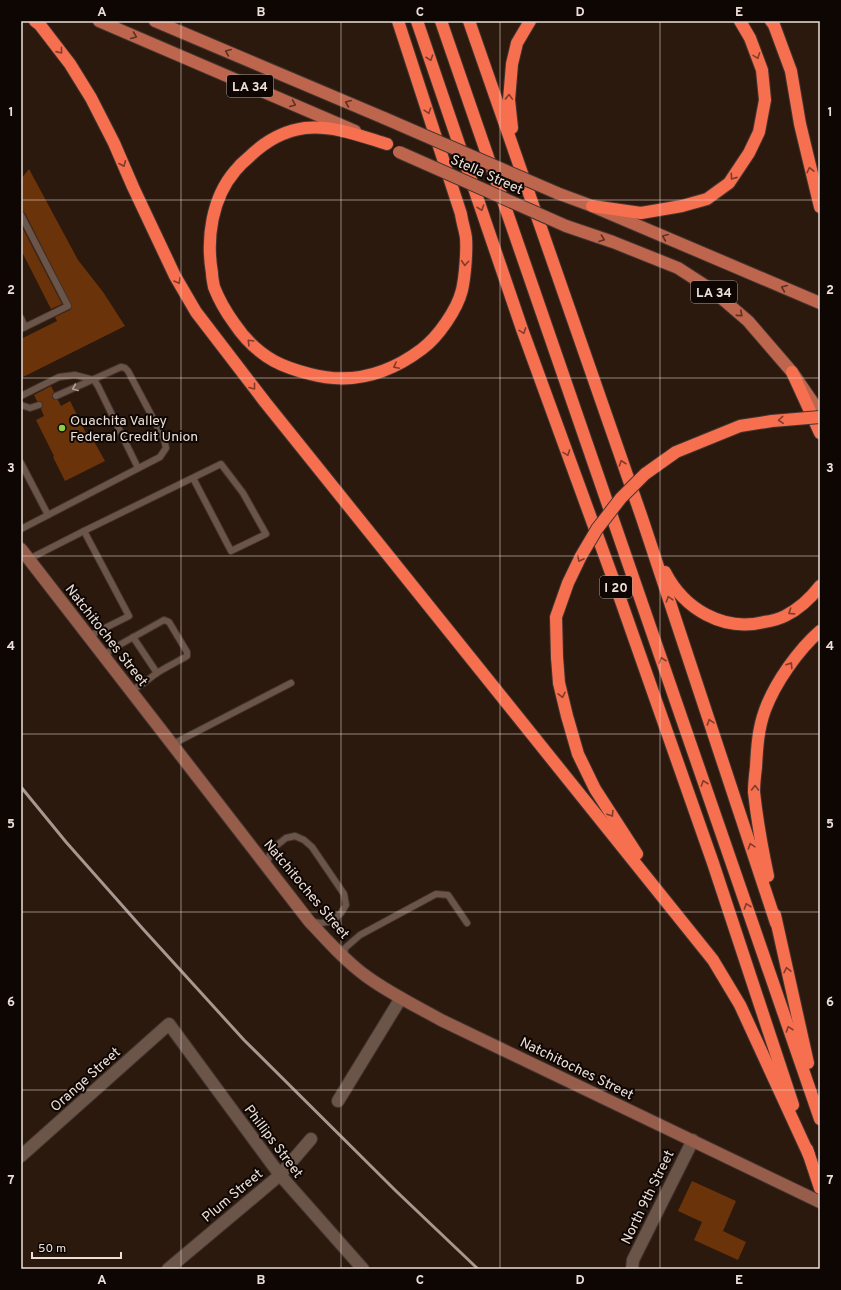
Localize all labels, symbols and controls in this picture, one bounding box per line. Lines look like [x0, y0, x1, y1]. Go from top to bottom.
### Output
text: A [97, 5, 107, 21]
text: B [257, 5, 266, 21]
text: C [416, 5, 424, 21]
text: D [575, 5, 585, 21]
text: E [735, 5, 743, 21]
one-way arrow [131, 32, 138, 40]
one-way arrow [55, 46, 62, 53]
one-way arrow [225, 49, 233, 57]
one-way arrow [752, 53, 760, 60]
one-way arrow [425, 54, 434, 61]
road number: LA 34 [227, 75, 273, 97]
one-way arrow [505, 94, 514, 100]
one-way arrow [288, 99, 296, 107]
one-way arrow [345, 99, 352, 107]
text: 1 [8, 105, 14, 121]
text: 1 [827, 105, 833, 121]
one-way arrow [423, 108, 431, 115]
street label: Stella Street [448, 152, 525, 199]
one-way arrow [118, 159, 126, 167]
one-way arrow [807, 166, 815, 173]
one-way arrow [731, 173, 738, 180]
one-way arrow [476, 204, 485, 211]
one-way arrow [599, 234, 606, 242]
one-way arrow [661, 234, 669, 242]
one-way arrow [460, 260, 469, 266]
one-way arrow [174, 277, 181, 284]
road number: LA 34 [691, 281, 737, 303]
text: 2 [7, 283, 15, 299]
text: 2 [826, 283, 834, 299]
one-way arrow [781, 285, 789, 293]
one-way arrow [735, 309, 742, 316]
one-way arrow [518, 327, 526, 334]
one-way arrow [247, 339, 255, 347]
one-way arrow [393, 361, 400, 368]
one-way arrow [71, 383, 79, 391]
one-way arrow [249, 383, 256, 390]
place label: Ouachita Valley Federal Credit Union [70, 413, 198, 446]
one-way arrow [778, 416, 784, 425]
marker: Ouachita Valley Federal Credit Union [57, 423, 67, 433]
one-way arrow [563, 449, 571, 456]
one-way arrow [619, 459, 627, 466]
text: 3 [7, 461, 15, 477]
text: 3 [826, 461, 834, 477]
one-way arrow [577, 554, 585, 562]
road number: I 20 [600, 576, 632, 598]
street label: Natchitoches Street [61, 582, 151, 690]
one-way arrow [665, 596, 673, 603]
one-way arrow [788, 607, 795, 615]
text: 4 [7, 639, 15, 655]
text: 4 [826, 639, 834, 655]
one-way arrow [658, 657, 666, 664]
one-way arrow [785, 662, 793, 669]
one-way arrow [557, 691, 566, 698]
one-way arrow [706, 719, 715, 726]
one-way arrow [700, 780, 709, 787]
one-way arrow [751, 785, 759, 791]
one-way arrow [607, 810, 614, 817]
text: 5 [7, 817, 15, 833]
text: 5 [826, 817, 834, 833]
street label: Natchitoches Street [259, 837, 352, 943]
one-way arrow [747, 842, 756, 849]
one-way arrow [743, 903, 751, 910]
one-way arrow [784, 967, 792, 974]
text: 6 [7, 995, 15, 1011]
text: 6 [826, 995, 834, 1011]
one-way arrow [785, 1026, 794, 1033]
street label: Natchitoches Street [517, 1034, 636, 1104]
street label: Orange Street [48, 1044, 124, 1116]
street label: Phillips Street [240, 1102, 306, 1182]
street label: North 9th Street [618, 1148, 678, 1247]
street label: Plum Street [199, 1166, 267, 1226]
text: 7 [8, 1173, 15, 1189]
text: 7 [827, 1173, 834, 1189]
scale bar [32, 1234, 121, 1260]
text: 50 m [38, 1241, 66, 1257]
text: A [97, 1273, 107, 1289]
text: B [257, 1273, 266, 1289]
text: C [416, 1273, 424, 1289]
text: D [575, 1273, 585, 1289]
text: E [735, 1273, 743, 1289]

